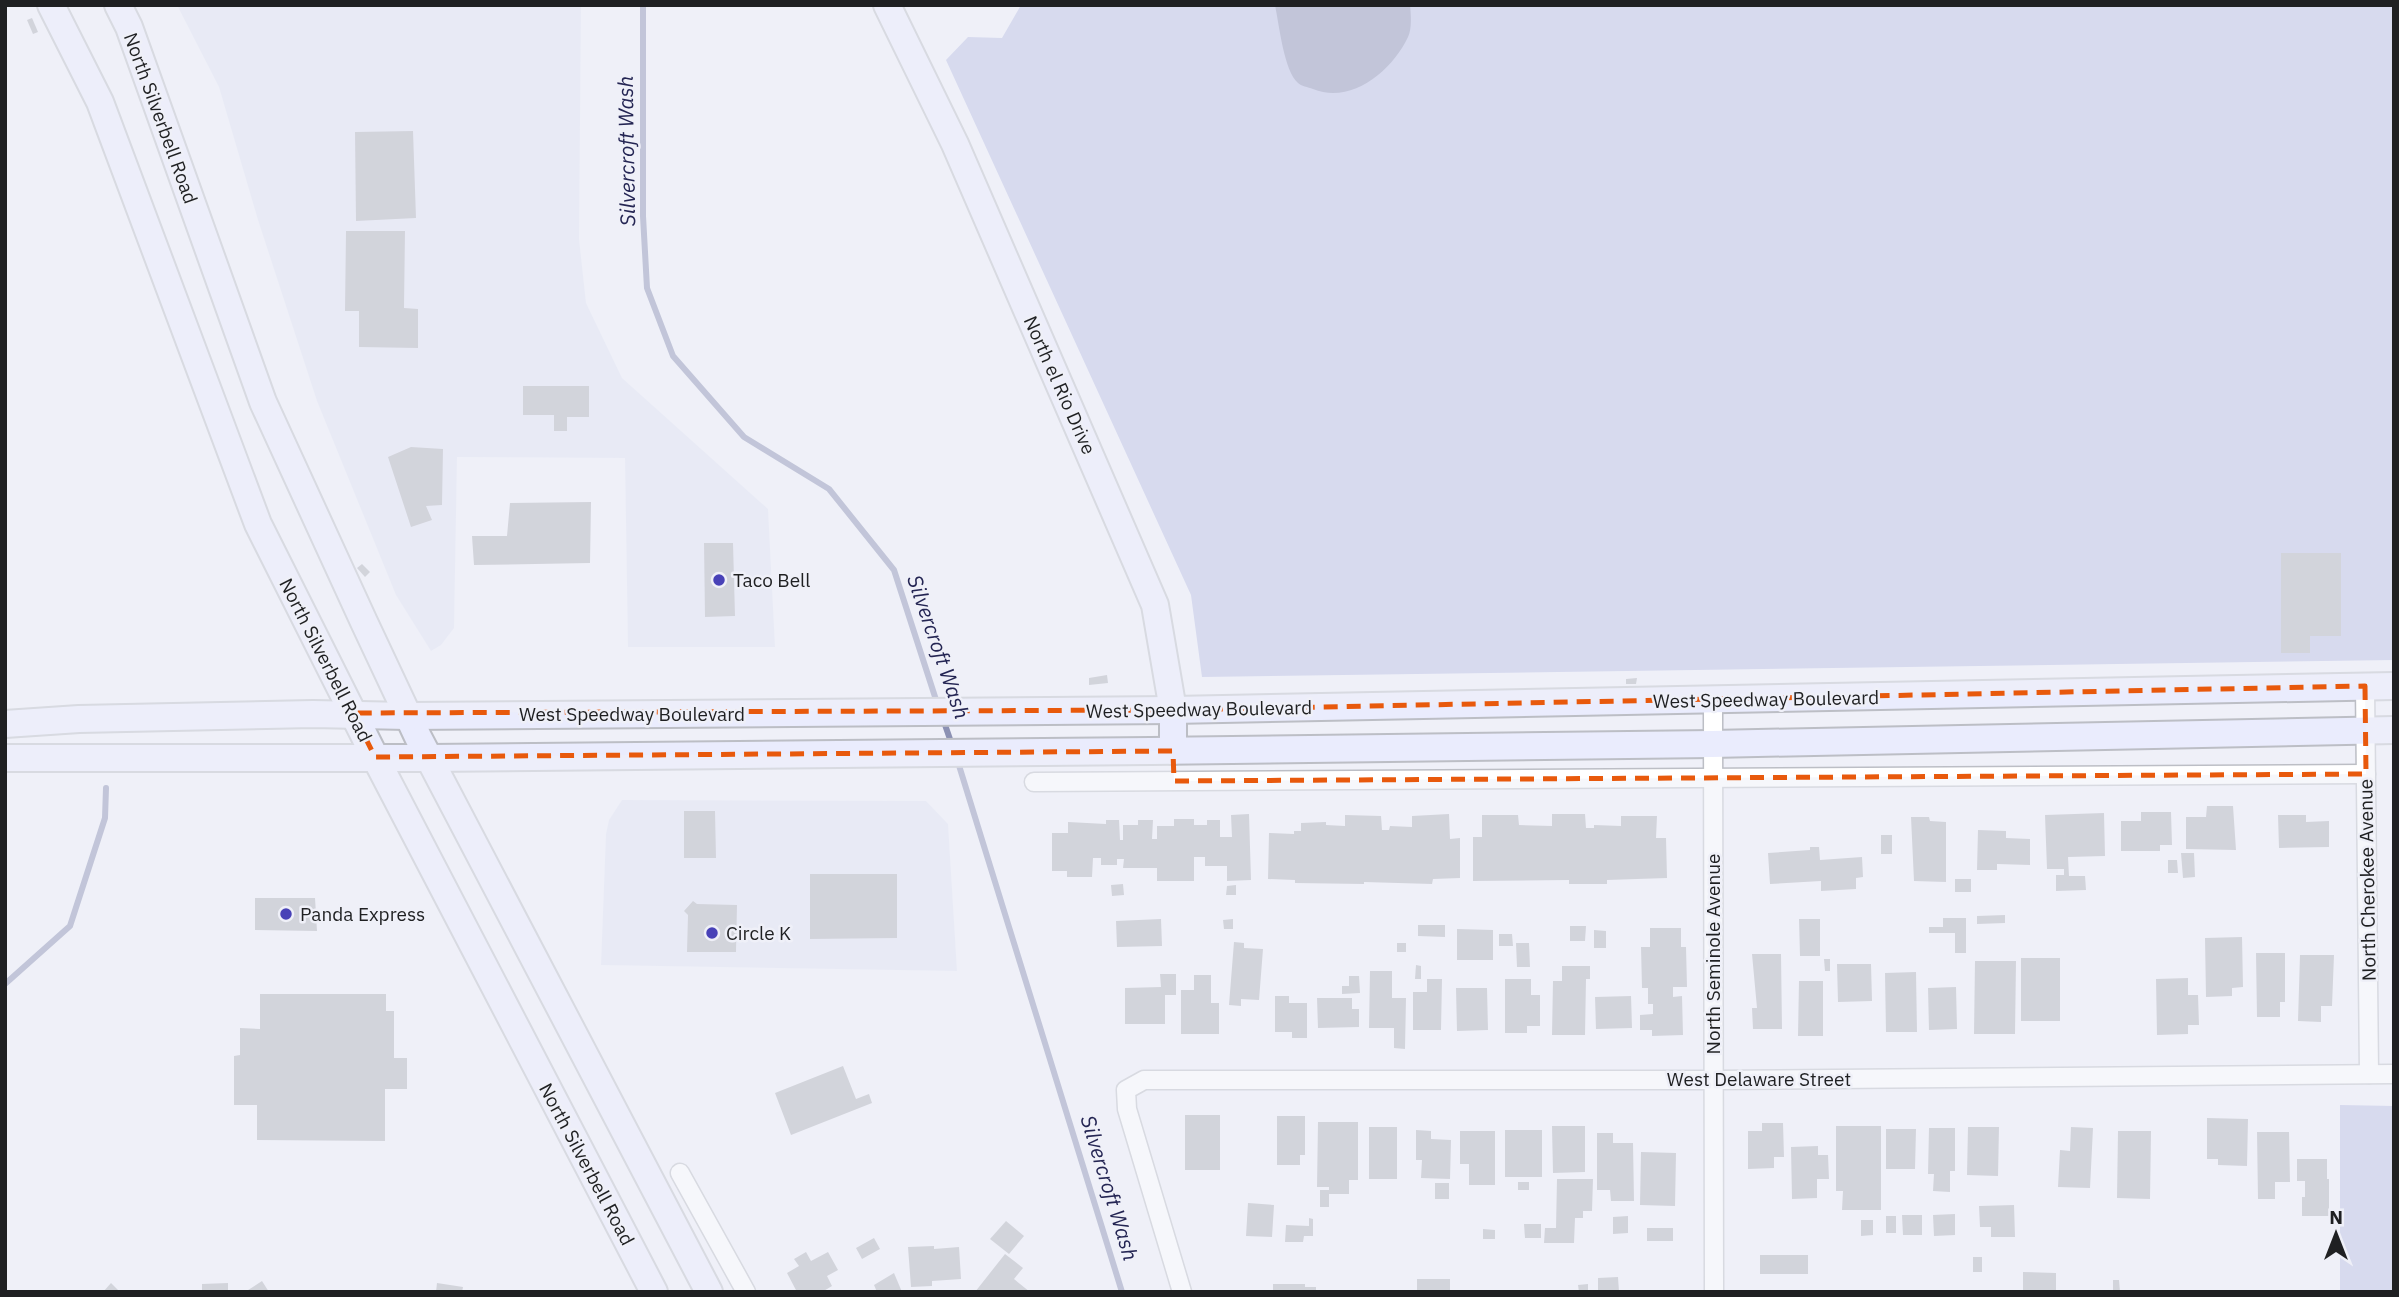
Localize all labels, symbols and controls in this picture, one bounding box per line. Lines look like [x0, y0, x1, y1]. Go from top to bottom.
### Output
street label: North Silverbell Road [119, 29, 203, 207]
water label: Silvercroft Wash [611, 75, 641, 227]
street label: North el Rio Drive [1019, 312, 1101, 458]
place label: Taco Bell [733, 568, 810, 592]
water label: Silvercroft Wash [901, 571, 977, 722]
marker: Taco Bell [711, 572, 727, 588]
street label: North Silverbell Road [274, 574, 378, 746]
street label: West Speedway Boulevard [1653, 685, 1879, 713]
street label: West Speedway Boulevard [1086, 695, 1312, 723]
street label: West Speedway Boulevard [519, 702, 745, 726]
street label: North Cherokee Avenue [2353, 779, 2381, 981]
street label: North Seminole Avenue [1701, 854, 1725, 1054]
place label: Panda Express [300, 902, 425, 926]
marker: Panda Express [278, 906, 294, 922]
place label: Circle K [726, 921, 791, 945]
marker: Circle K [704, 925, 720, 941]
street label: West Delaware Street [1667, 1067, 1851, 1091]
street label: North Silverbell Road [534, 1079, 640, 1249]
water label: Silvercroft Wash [1075, 1112, 1145, 1264]
north arrow [2301, 1199, 2371, 1269]
text: N [2329, 1205, 2343, 1229]

